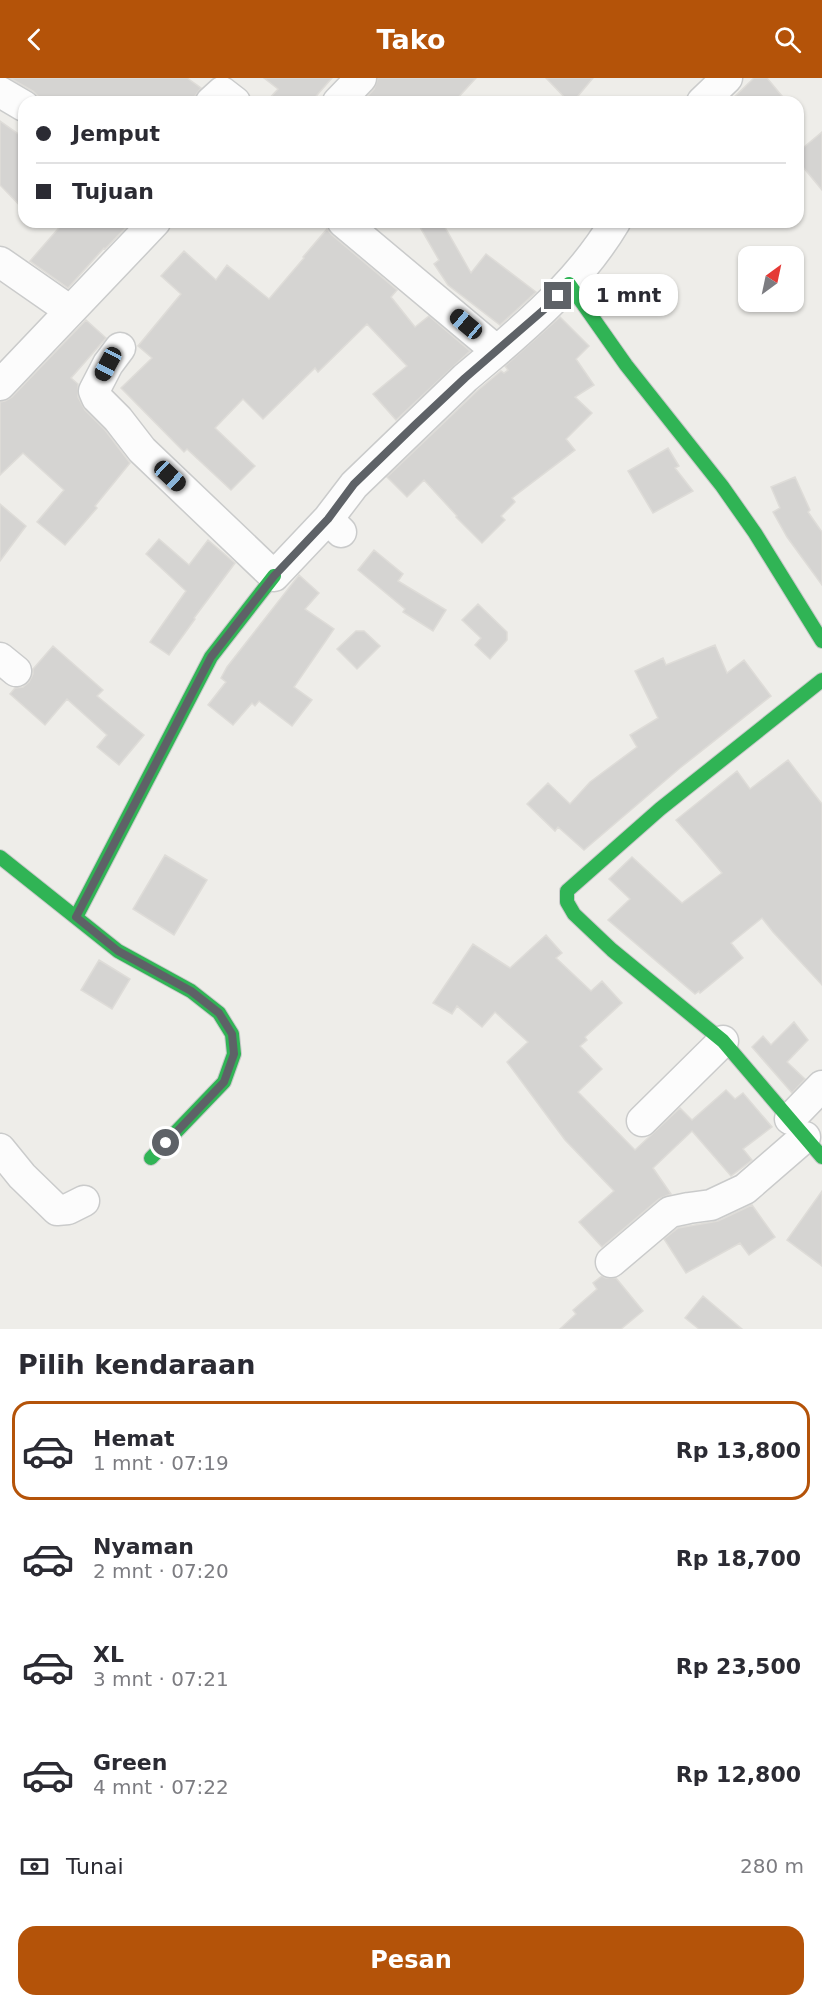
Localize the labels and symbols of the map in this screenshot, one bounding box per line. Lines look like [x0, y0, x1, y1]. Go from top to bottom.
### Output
north arrow [738, 246, 804, 312]
callout: 1 mnt [579, 275, 678, 317]
route end [544, 282, 571, 309]
car [446, 306, 486, 342]
car [92, 344, 124, 384]
car [151, 457, 189, 495]
route start [152, 1129, 179, 1156]

